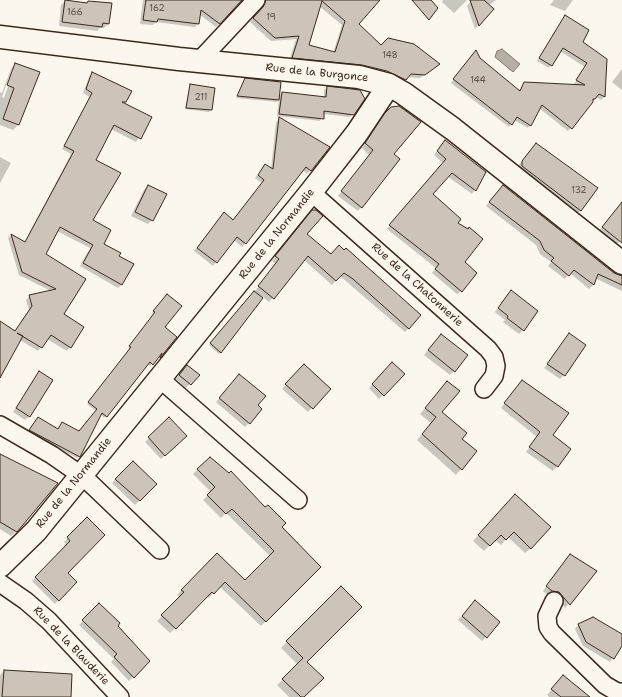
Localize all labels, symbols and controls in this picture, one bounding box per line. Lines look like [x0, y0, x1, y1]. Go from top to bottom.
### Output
house number: 162 [149, 4, 165, 14]
house number: 166 [67, 8, 83, 18]
house number: 19 [266, 13, 276, 23]
house number: 148 [382, 51, 398, 61]
street label: Rue de la Burgonce [265, 61, 369, 85]
house number: 144 [470, 76, 486, 86]
house number: 211 [194, 93, 208, 103]
street label: Rue de la Normandie [236, 186, 318, 282]
house number: 132 [571, 186, 587, 196]
street label: Rue de la Chatonnerie [368, 240, 466, 330]
street label: Rue de la Normandie [33, 435, 115, 531]
street label: Rue de la Blauderie [30, 604, 112, 688]

